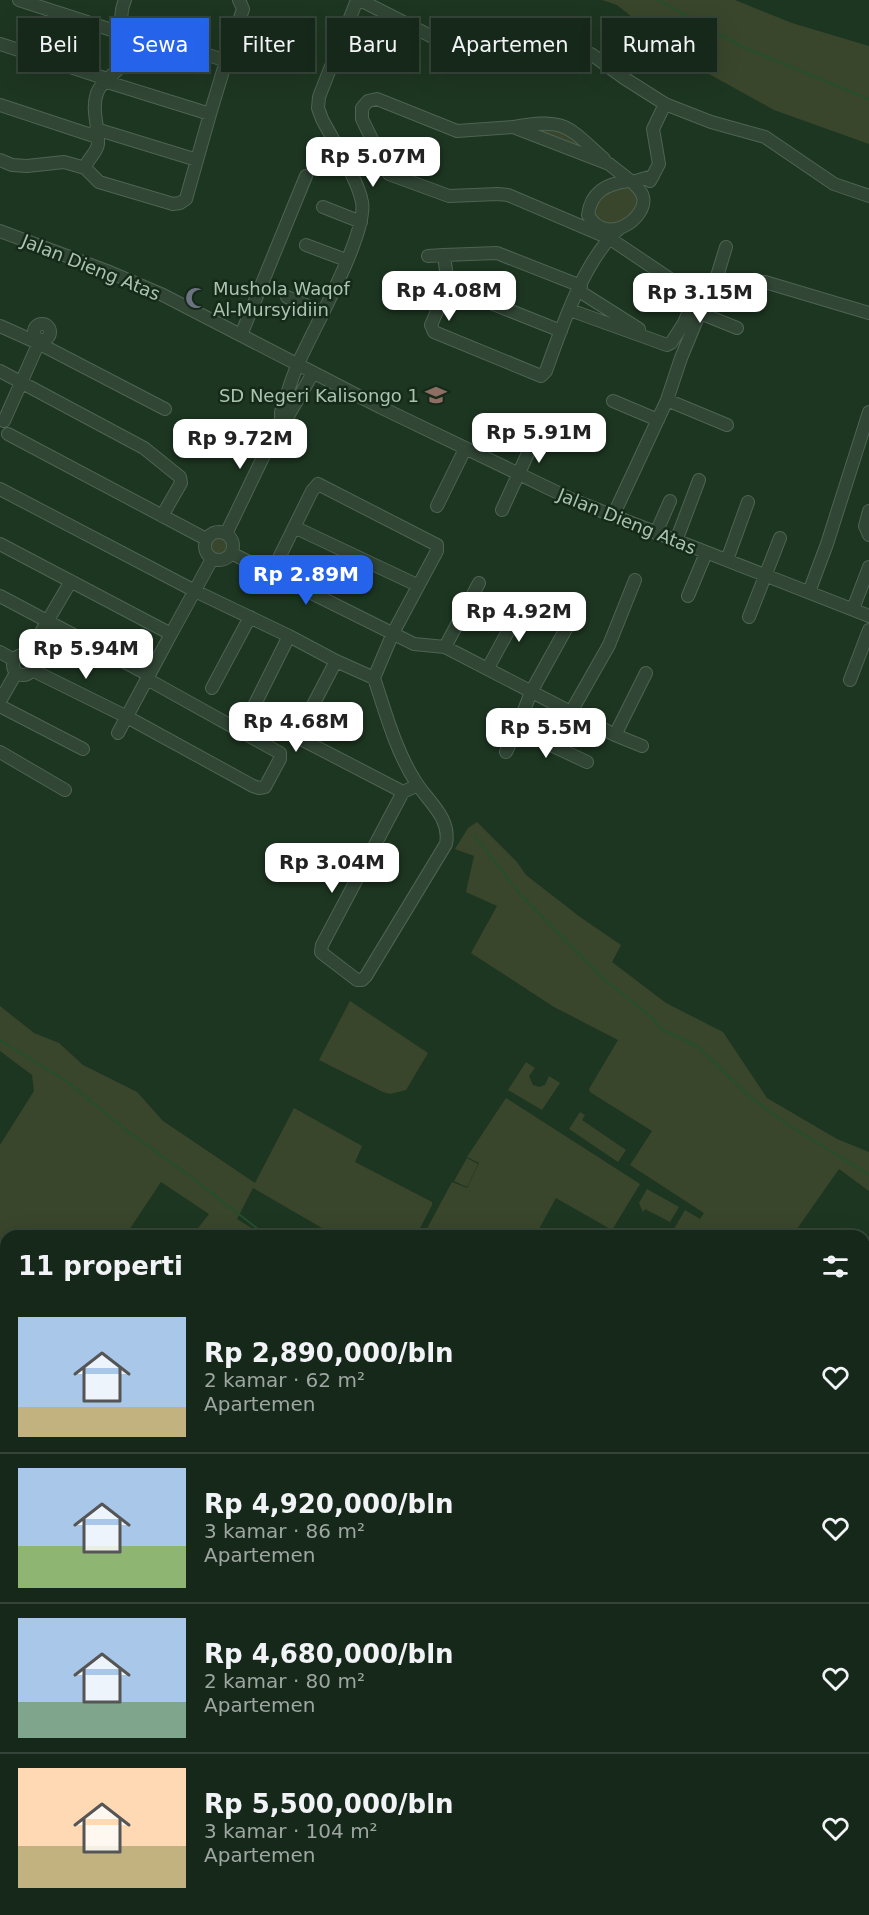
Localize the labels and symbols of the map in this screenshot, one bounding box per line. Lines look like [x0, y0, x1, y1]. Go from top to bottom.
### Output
pin: Rp 5.07M [311, 137, 435, 188]
street label: Jalan Dieng Atas [18, 229, 163, 304]
pin: Rp 4.08M [387, 271, 511, 322]
pin: Rp 3.15M [638, 273, 762, 324]
place label: Mushola Waqof Al-Mursyidiin [213, 278, 351, 320]
mosque icon: Mushola Waqof Al-Mursyidiin [184, 286, 208, 310]
school or university icon: SD Negeri Kalisongo 1 [424, 383, 448, 407]
place label: SD Negeri Kalisongo 1 [219, 385, 419, 406]
pin: Rp 5.91M [477, 413, 601, 464]
pin: Rp 9.72M [178, 419, 302, 470]
street label: Jalan Dieng Atas [554, 483, 699, 558]
pin: Rp 2.89M [244, 555, 368, 606]
pin: Rp 4.92M [457, 592, 581, 643]
pin: Rp 5.94M [24, 629, 148, 680]
pin: Rp 4.68M [234, 702, 358, 753]
pin: Rp 5.5M [491, 708, 601, 759]
pin: Rp 3.04M [270, 843, 394, 894]

